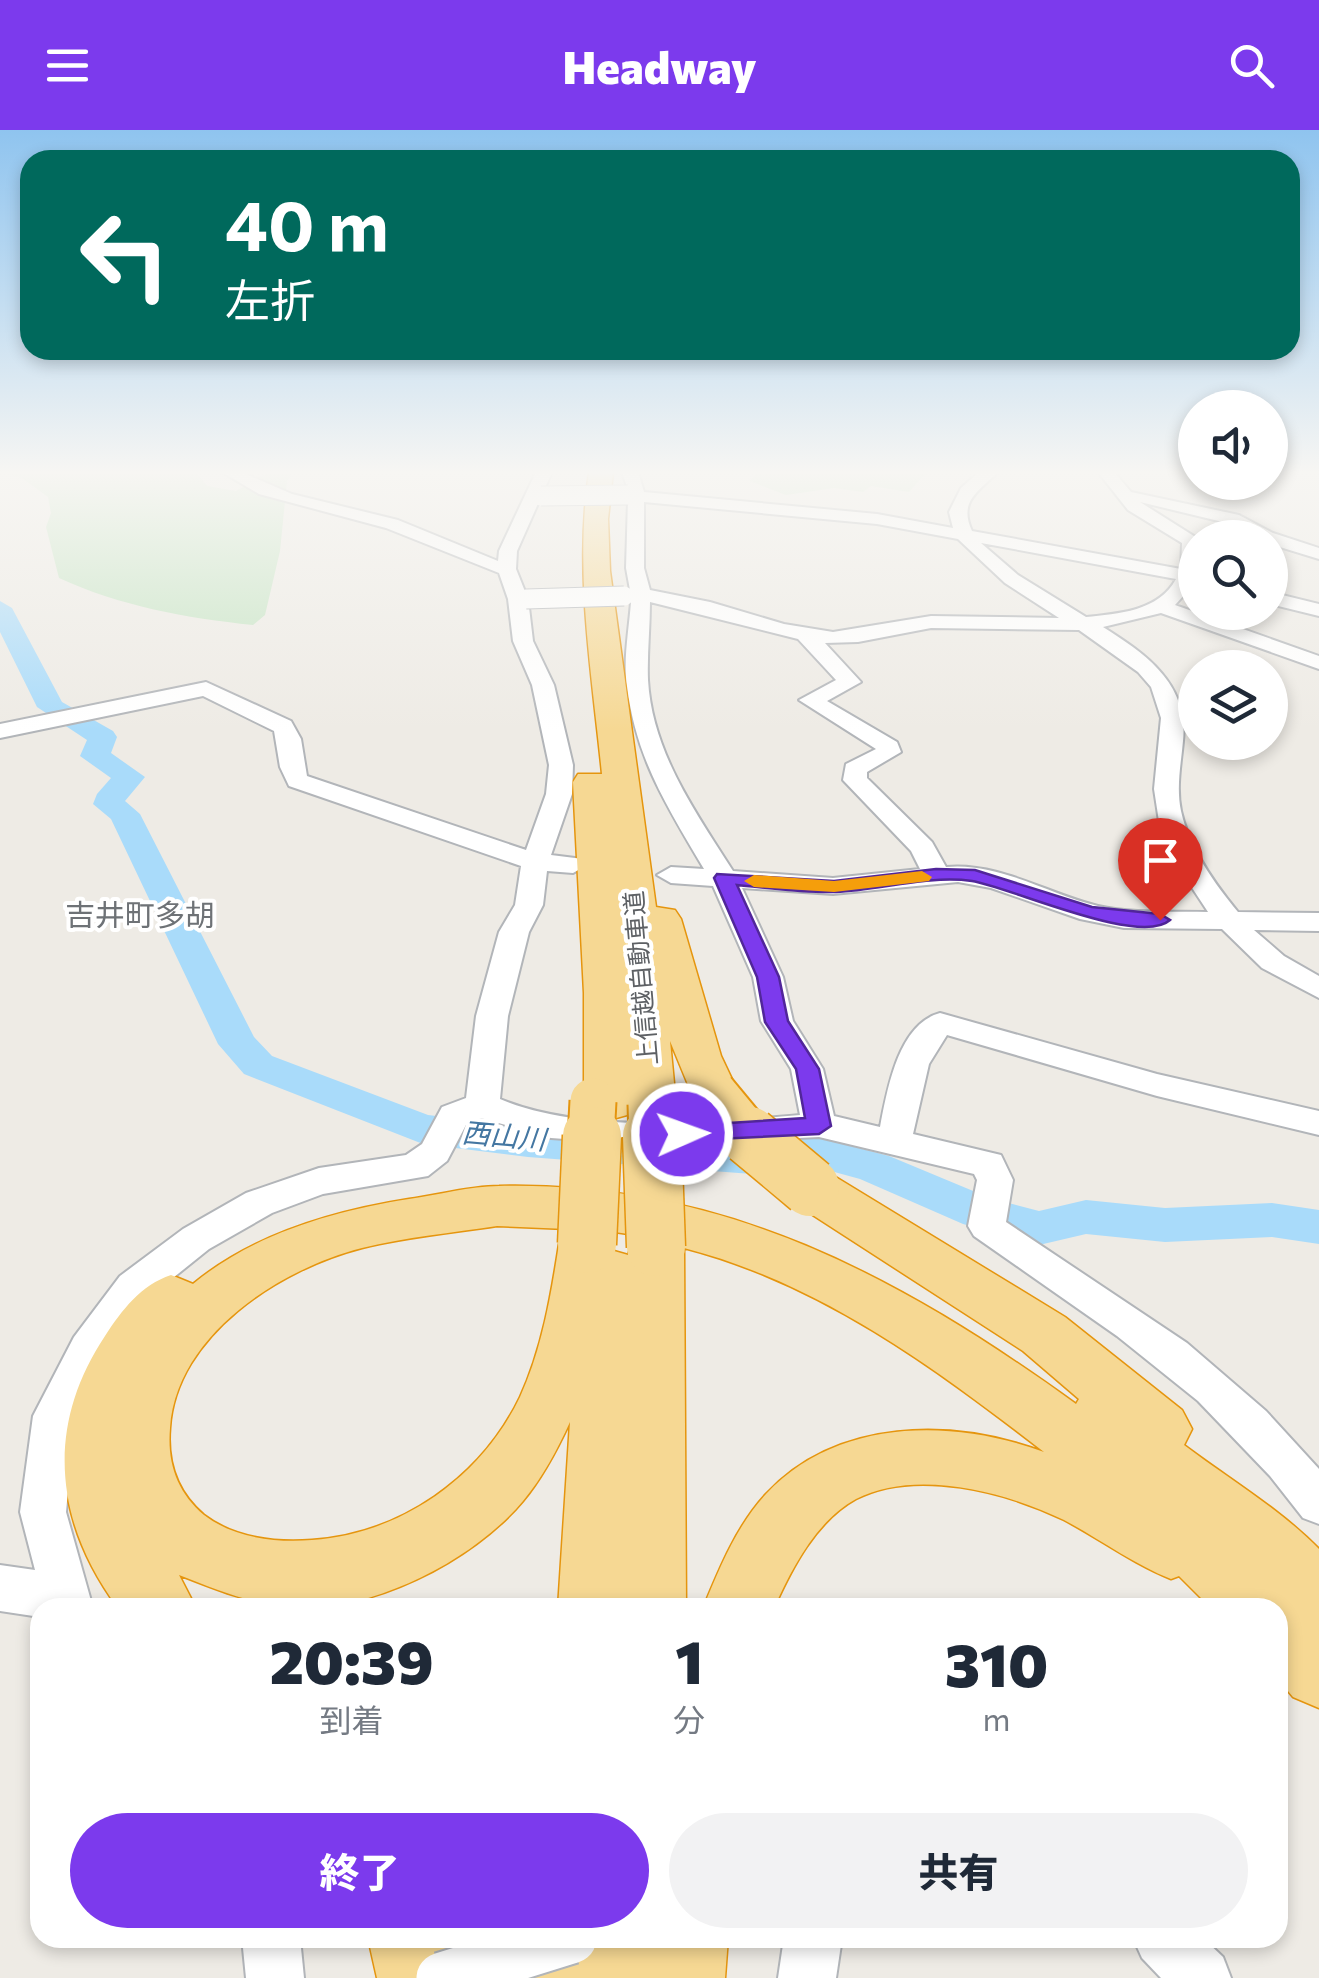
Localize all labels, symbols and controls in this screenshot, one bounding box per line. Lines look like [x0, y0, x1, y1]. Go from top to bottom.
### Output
icon: menu [40, 38, 95, 93]
text: Headway [563, 38, 756, 93]
icon: search [1224, 38, 1279, 93]
text: 40 m [225, 180, 389, 265]
icon: left [60, 190, 190, 320]
text: 左折 [225, 271, 315, 326]
map controls [1178, 390, 1288, 760]
button: sound [1178, 390, 1288, 500]
button: search [1178, 520, 1288, 630]
button: layers [1178, 650, 1288, 760]
pin [1118, 818, 1203, 921]
icon: arrive [1133, 833, 1188, 888]
street label: 上信越自動車道 [617, 890, 663, 1067]
district label: 吉井町多胡 [65, 895, 215, 932]
position arrow [630, 1082, 734, 1186]
water label: 西山川 [461, 1114, 550, 1156]
text: 20:39 [270, 1623, 434, 1696]
text: 1 [675, 1623, 703, 1696]
text: 310 [945, 1626, 1048, 1699]
text: m [983, 1698, 1011, 1738]
text: 到着 [320, 1699, 384, 1739]
text: 分 [673, 1699, 705, 1739]
button: 終了 [70, 1813, 649, 1928]
button: 共有 [669, 1813, 1248, 1928]

